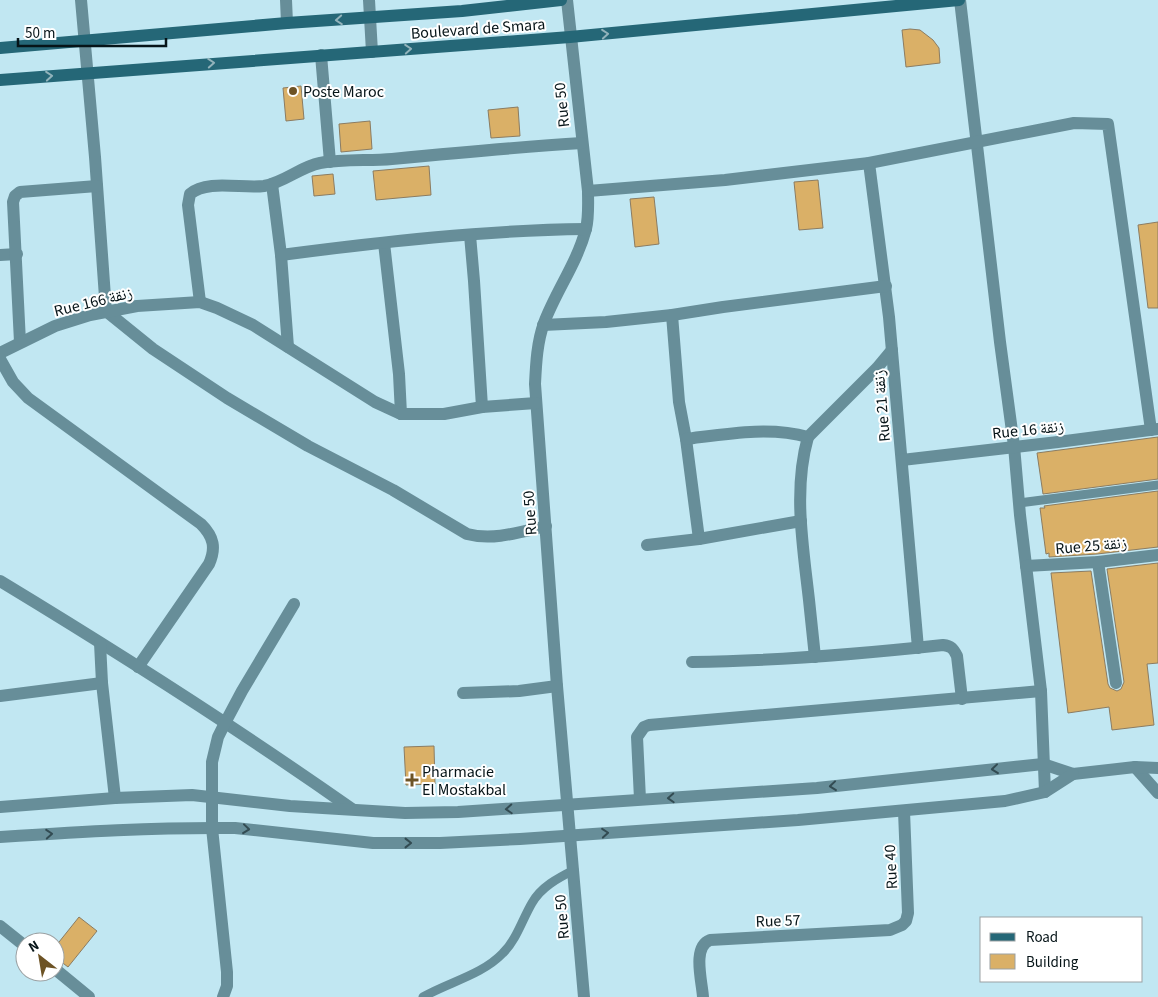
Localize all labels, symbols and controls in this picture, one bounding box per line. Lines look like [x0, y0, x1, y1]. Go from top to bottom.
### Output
street label: Boulevard de Smara [410, 13, 546, 45]
one-way arrow [334, 14, 342, 25]
scale bar [18, 15, 165, 47]
text: 50 m [25, 23, 55, 44]
one-way arrow [601, 29, 609, 40]
one-way arrow [404, 44, 412, 55]
one-way arrow [207, 58, 215, 69]
one-way arrow [45, 70, 53, 81]
place label: Poste Maroc [303, 81, 384, 103]
street label: Rue 50 [549, 81, 575, 128]
marker: Poste Maroc [287, 85, 299, 97]
street label: Rue 166 زنقة [52, 282, 135, 322]
street label: Rue 21 زنقة [868, 369, 896, 443]
street label: Rue 16 زنقة [991, 415, 1065, 445]
street label: Rue 50 [517, 490, 543, 536]
street label: Rue 25 زنقة [1054, 532, 1128, 560]
place label: Pharmacie El Mostakbal [422, 761, 506, 801]
one-way arrow [991, 763, 999, 774]
marker: Pharmacie El Mostakbal [406, 774, 418, 786]
one-way arrow [829, 780, 837, 791]
one-way arrow [667, 792, 675, 803]
one-way arrow [505, 804, 513, 815]
one-way arrow [242, 823, 250, 834]
one-way arrow [601, 828, 609, 839]
one-way arrow [45, 829, 53, 840]
one-way arrow [404, 838, 412, 848]
street label: Rue 40 [879, 844, 903, 890]
street label: Rue 50 [549, 894, 575, 940]
street label: Rue 57 [755, 909, 801, 933]
legend [980, 917, 1143, 982]
text: Road [1026, 927, 1058, 948]
north arrow [15, 932, 65, 982]
text: N [25, 936, 43, 958]
text: Building [1026, 952, 1079, 973]

